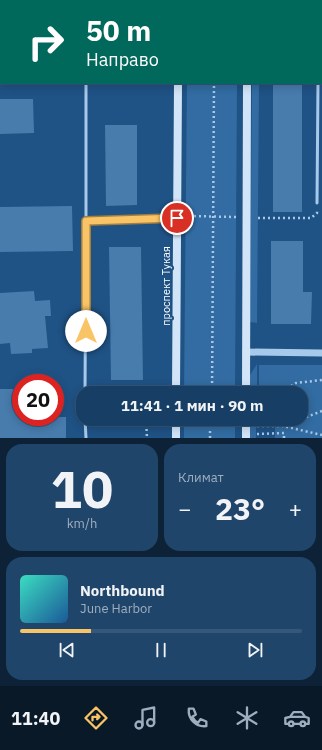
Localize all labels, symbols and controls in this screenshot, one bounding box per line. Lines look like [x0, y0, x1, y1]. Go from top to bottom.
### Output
text: 50 m [86, 12, 151, 49]
icon: right [20, 16, 72, 68]
text: Направо [86, 48, 159, 71]
pin [160, 201, 194, 235]
icon: arrive [166, 207, 188, 229]
street label: проспект Тукая [159, 246, 173, 326]
position arrow [65, 310, 107, 352]
speed limit sign: 20 [12, 374, 64, 426]
text: 11:41 · 1 мин · 90 m [121, 396, 263, 415]
text: 10 [51, 455, 113, 522]
text: Климат [178, 469, 224, 486]
text: 23° [215, 489, 265, 528]
text: − [178, 494, 191, 523]
text: + [289, 494, 302, 523]
text: km/h [67, 515, 97, 532]
text: Northbound [80, 581, 165, 600]
text: June Harbor [80, 600, 152, 617]
icon: previous [56, 639, 78, 661]
icon: pause [150, 639, 172, 661]
icon: next [244, 639, 266, 661]
icon: directions [82, 704, 110, 732]
icon: music [132, 704, 160, 732]
icon: phone [183, 704, 211, 732]
icon: climate [233, 704, 261, 732]
icon: car [283, 704, 311, 732]
text: 11:40 [11, 707, 60, 730]

